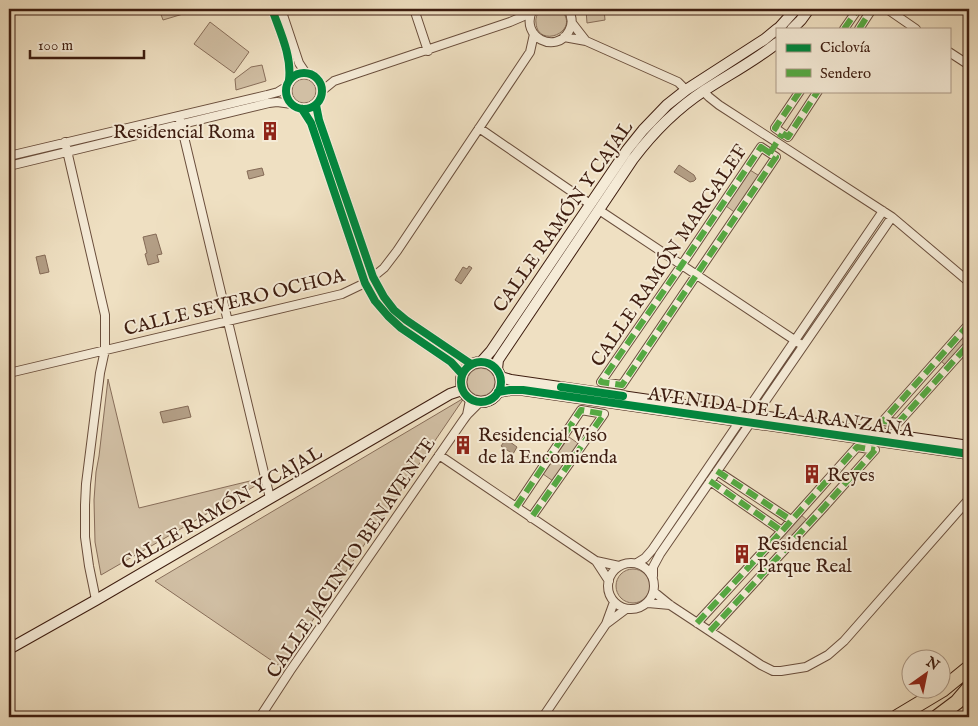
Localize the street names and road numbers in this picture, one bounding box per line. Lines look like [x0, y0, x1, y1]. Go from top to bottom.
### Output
street label: CALLE RAMÓN Y CAJAL [488, 116, 639, 318]
street label: CALLE RAMÓN MARGALEF [585, 140, 753, 372]
street label: CALLE SEVERO OCHOA [122, 264, 348, 342]
street label: AVENIDA DE LA ARANZANA [645, 382, 916, 444]
street label: CALLE JACINTO BENAVENTE [262, 433, 441, 683]
street label: CALLE RAMÓN Y CAJAL [117, 440, 327, 576]

